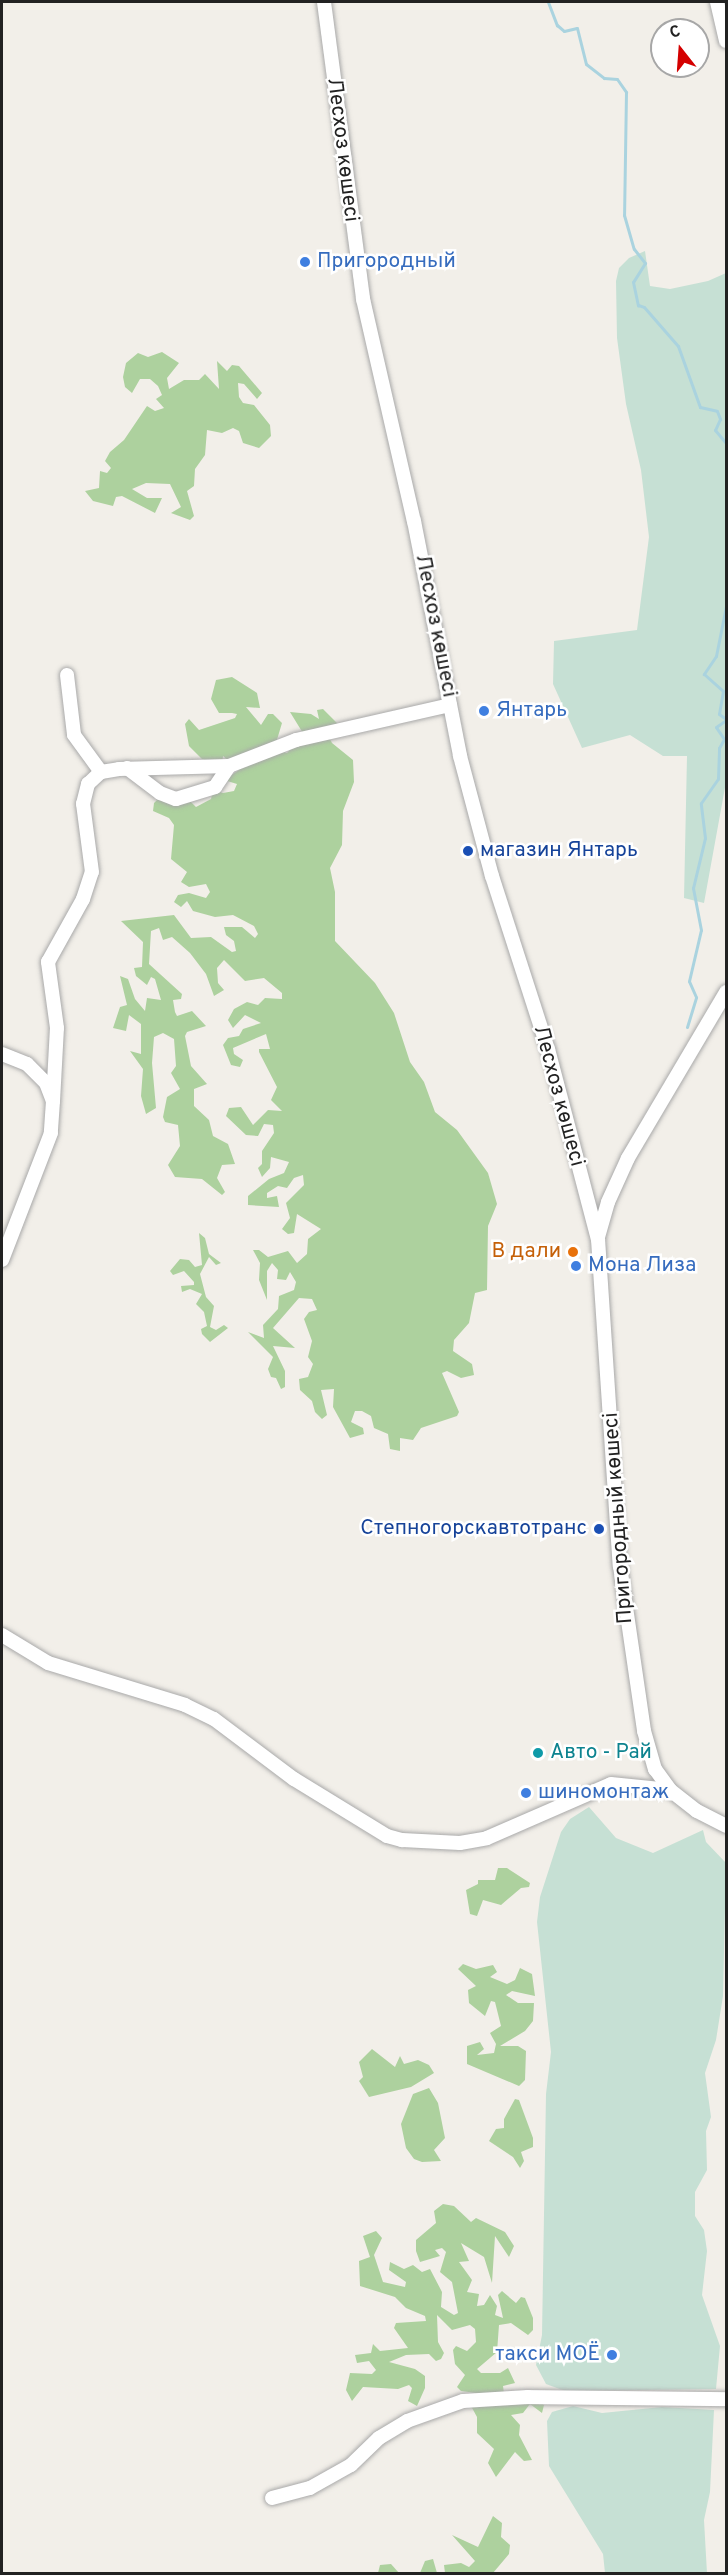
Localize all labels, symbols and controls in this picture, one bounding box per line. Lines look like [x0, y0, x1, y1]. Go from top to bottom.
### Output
north arrow [650, 18, 710, 78]
text: С [668, 22, 683, 44]
street label: Лесхоз көшесі [321, 76, 363, 224]
place label: Пригородный [317, 249, 456, 275]
marker: Пригородный [298, 255, 312, 269]
street label: Лесхоз көшесі [409, 552, 461, 700]
place label: Янтарь [496, 698, 567, 724]
marker: Янтарь [477, 704, 491, 718]
place label: магазин Янтарь [480, 838, 638, 864]
marker: магазин Янтарь [461, 844, 475, 858]
street label: Лесхоз көшесі [527, 1023, 589, 1169]
place label: В дали [492, 1239, 561, 1265]
marker: В дали [566, 1245, 580, 1259]
place label: Мона Лиза [588, 1253, 696, 1279]
marker: Мона Лиза [569, 1259, 583, 1273]
street label: Пригородный көшесі [599, 1411, 639, 1625]
place label: Степногорскавтотранс [360, 1516, 587, 1542]
marker: Степногорскавтотранс [592, 1522, 606, 1536]
place label: Авто - Рай [550, 1740, 652, 1766]
marker: Авто - Рай [531, 1746, 545, 1760]
place label: шиномонтаж [538, 1780, 669, 1806]
marker: шиномонтаж [519, 1786, 533, 1800]
place label: такси МОЁ [495, 2342, 600, 2368]
marker: такси МОЁ [605, 2348, 619, 2362]

